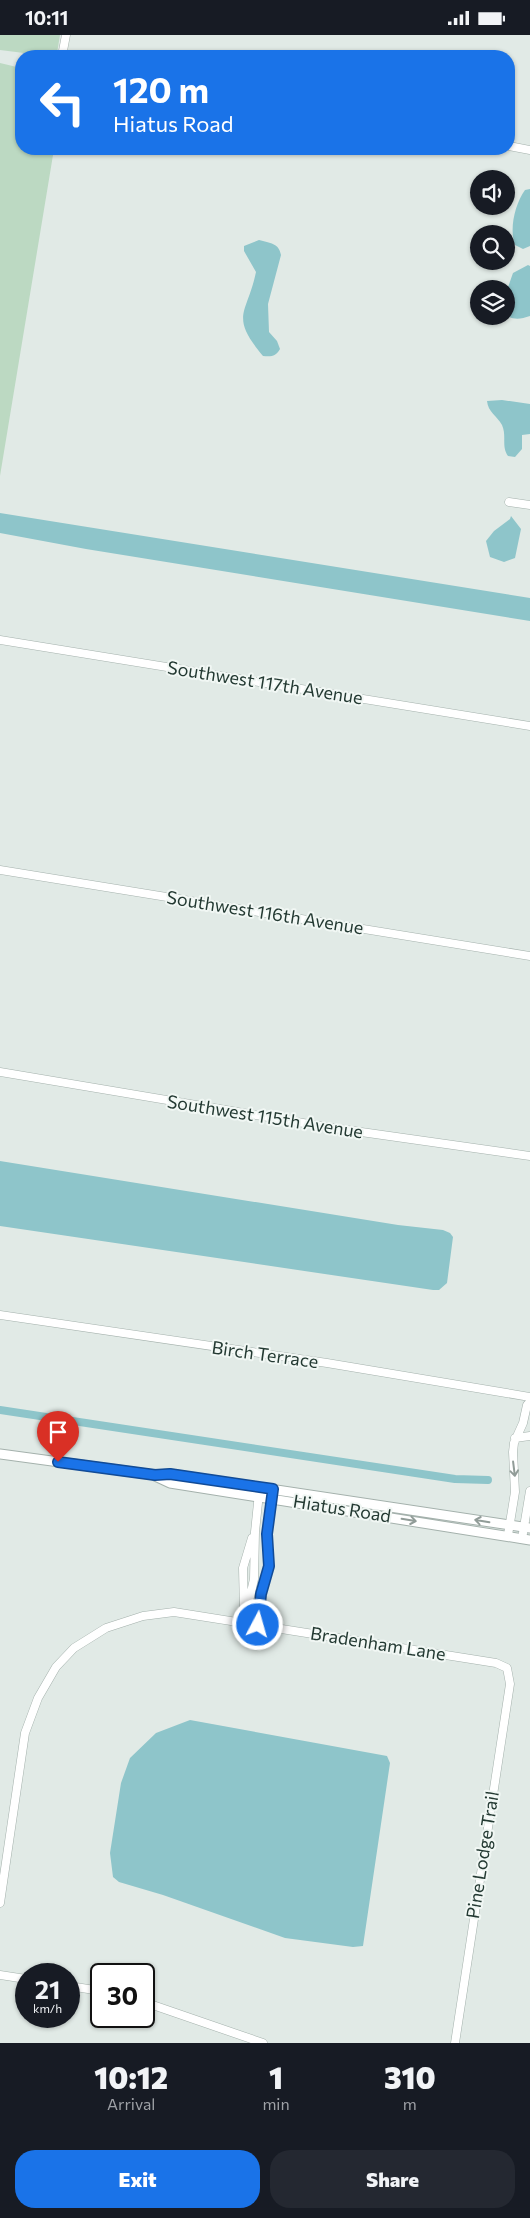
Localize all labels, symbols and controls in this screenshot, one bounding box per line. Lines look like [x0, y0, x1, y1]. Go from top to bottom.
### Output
text: 10:11 [25, 6, 68, 29]
text: 120 m [113, 67, 209, 110]
icon: left [30, 70, 95, 135]
text: Hiatus Road [113, 110, 234, 137]
map controls [470, 170, 515, 325]
button: sound [470, 170, 515, 215]
button: search [470, 225, 515, 270]
button: layers [470, 280, 515, 325]
street label: Southwest 117th Avenue [166, 656, 364, 708]
street label: Southwest 116th Avenue [165, 886, 365, 938]
street label: Southwest 115th Avenue [166, 1090, 365, 1142]
street label: Birch Terrace [210, 1336, 320, 1372]
pin [37, 1411, 79, 1462]
icon: arrive [44, 1418, 72, 1446]
one-way arrow [509, 1461, 519, 1477]
street label: Hiatus Road [292, 1489, 393, 1527]
one-way arrow [401, 1515, 417, 1525]
one-way arrow [474, 1515, 490, 1525]
position arrow [231, 1598, 283, 1650]
street label: Bradenham Lane [309, 1621, 447, 1665]
street label: Pine Lodge Trail [461, 1790, 503, 1920]
speed limit sign: 30 [90, 1963, 155, 2028]
text: 21 [35, 1974, 60, 2004]
text: km/h [33, 2001, 62, 2015]
text: 10:12 [94, 2058, 168, 2095]
text: 1 [269, 2058, 283, 2095]
text: 310 [384, 2058, 436, 2095]
text: Arrival [107, 2094, 155, 2113]
text: min [262, 2094, 290, 2113]
text: m [403, 2094, 417, 2113]
button: Exit [15, 2150, 260, 2208]
button: Share [270, 2150, 515, 2208]

